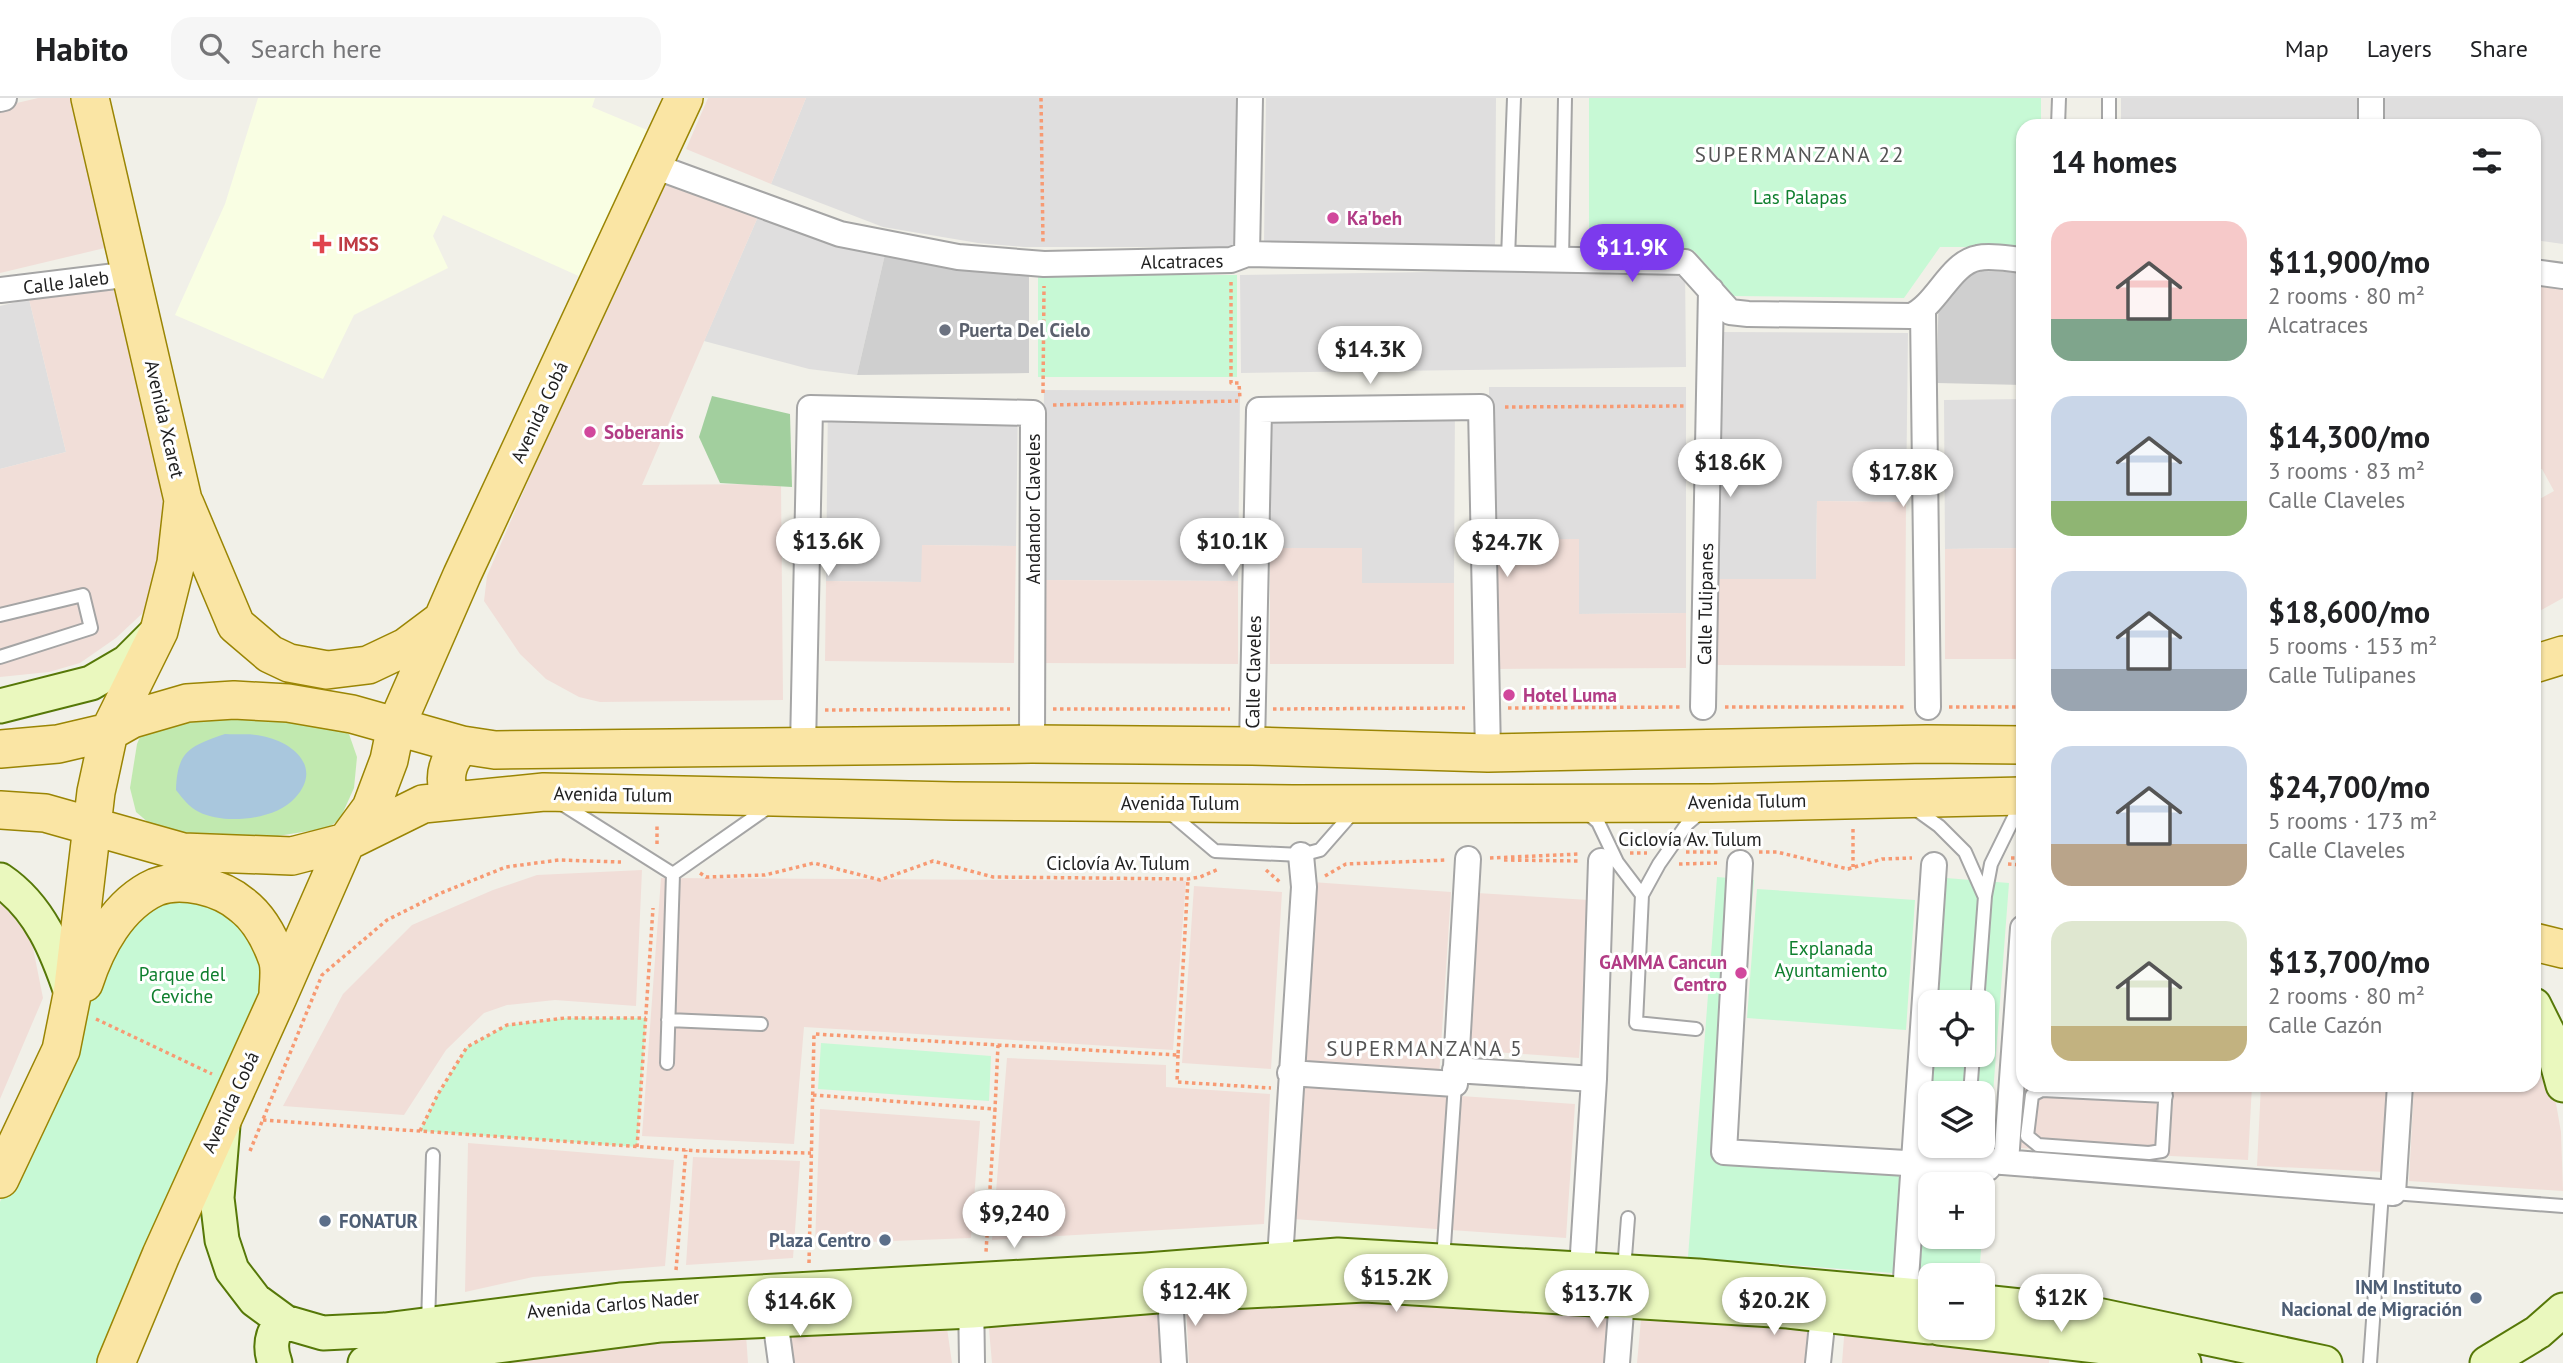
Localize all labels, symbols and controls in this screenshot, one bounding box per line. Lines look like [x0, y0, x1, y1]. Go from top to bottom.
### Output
search box [171, 17, 661, 80]
text: Habito [35, 27, 129, 70]
icon: search [195, 29, 233, 67]
text: Search here [251, 32, 382, 65]
text: Map [2285, 33, 2329, 64]
text: Layers [2367, 33, 2432, 64]
text: Share [2470, 33, 2528, 64]
district label: SUPERMANZANA 22 [1695, 141, 1905, 168]
text: 14 homes [2051, 142, 2177, 181]
icon: filters [2468, 142, 2506, 180]
park label: Las Palapas [1753, 185, 1847, 209]
place label: Ka'beh [1347, 206, 1402, 230]
marker: Ka'beh [1325, 210, 1341, 226]
pin: $11.9K [1575, 225, 1689, 284]
place label: IMSS [338, 232, 379, 256]
text: $11.9K [1596, 232, 1668, 261]
marker: IMSS [312, 234, 332, 254]
text: $11,900/mo [2268, 242, 2430, 281]
street label: Alcatraces [1140, 248, 1224, 274]
icon: home [2107, 249, 2191, 333]
street label: Calle Jaleb [22, 265, 110, 299]
text: 2 rooms · 80 m² [2268, 281, 2425, 310]
text: Alcatraces [2268, 310, 2368, 339]
place label: Puerta Del Cielo [959, 318, 1091, 342]
marker: Puerta Del Cielo [937, 322, 953, 338]
pin: $14.3K [1313, 327, 1427, 386]
text: $14.3K [1334, 334, 1406, 363]
street label: Avenida Cobá [505, 357, 573, 467]
street label: Avenida Xcaret [140, 358, 190, 481]
text: $14,300/mo [2268, 417, 2430, 456]
place label: Soberanis [604, 420, 684, 444]
marker: Soberanis [582, 424, 598, 440]
icon: home [2107, 424, 2191, 508]
street label: Andandor Claveles [1021, 433, 1045, 585]
pin: $18.6K [1673, 440, 1787, 499]
text: $18.6K [1694, 447, 1766, 476]
pin: $17.8K [1846, 450, 1960, 509]
text: 3 rooms · 83 m² [2268, 456, 2425, 485]
text: $17.8K [1868, 457, 1938, 486]
text: Calle Claveles [2268, 485, 2405, 514]
pin: $13.6K [771, 518, 885, 578]
pin: $10.1K [1175, 518, 1289, 578]
pin: $24.7K [1450, 519, 1564, 579]
text: $13.6K [792, 526, 864, 555]
text: $10.1K [1196, 526, 1268, 555]
text: $24.7K [1471, 527, 1543, 556]
street label: Calle Tulipanes [1692, 543, 1718, 665]
text: $18,600/mo [2268, 592, 2430, 631]
icon: home [2107, 599, 2191, 683]
street label: Calle Claveles [1240, 615, 1266, 729]
text: 5 rooms · 153 m² [2268, 631, 2437, 660]
text: Calle Tulipanes [2268, 660, 2416, 689]
place label: Hotel Luma [1523, 683, 1617, 707]
marker: Hotel Luma [1501, 687, 1517, 703]
text: $24,700/mo [2268, 767, 2430, 806]
icon: home [2107, 774, 2191, 858]
street label: Avenida Tulum [553, 781, 673, 807]
street label: Avenida Tulum [1687, 788, 1807, 814]
street label: Avenida Tulum [1121, 791, 1239, 815]
text: 5 rooms · 173 m² [2268, 806, 2437, 835]
street label: Ciclovía Av. Tulum [1618, 827, 1762, 851]
text: Calle Claveles [2268, 835, 2405, 864]
street label: Ciclovía Av. Tulum [1046, 851, 1190, 875]
park label: Explanada Ayuntamiento [1775, 936, 1887, 982]
text: $13,700/mo [2268, 942, 2430, 981]
icon: home [2107, 949, 2191, 1033]
place label: GAMMA Cancun Centro [1599, 950, 1727, 996]
park label: Parque del Ceviche [139, 962, 226, 1008]
marker: GAMMA Cancun Centro [1733, 965, 1749, 981]
text: 2 rooms · 80 m² [2268, 981, 2425, 1010]
map controls [1918, 990, 1995, 1340]
button: locate [1918, 990, 1995, 1067]
text: Calle Cazón [2268, 1010, 2382, 1039]
district label: SUPERMANZANA 5 [1326, 1035, 1524, 1062]
street label: Avenida Cobá [196, 1047, 264, 1157]
button: layers [1918, 1081, 1995, 1158]
button: + [1918, 1172, 1995, 1249]
pin: $9,240 [957, 1190, 1071, 1250]
text: $9,240 [978, 1198, 1050, 1227]
place label: FONATUR [339, 1209, 419, 1233]
marker: FONATUR [317, 1213, 333, 1229]
place label: Plaza Centro [769, 1228, 871, 1252]
marker: Plaza Centro [877, 1232, 893, 1248]
pin: $15.2K [1339, 1254, 1453, 1314]
text: $15.2K [1360, 1262, 1432, 1291]
button: − [1918, 1263, 1995, 1340]
pin: $12.4K [1138, 1268, 1252, 1328]
pin: $13.7K [1540, 1270, 1654, 1330]
pin: $12K [2020, 1274, 2102, 1334]
place label: INM Instituto Nacional de Migración [2281, 1275, 2462, 1321]
text: $12.4K [1159, 1276, 1231, 1305]
pin: $14.6K [743, 1278, 857, 1338]
text: $13.7K [1561, 1278, 1633, 1307]
pin: $20.2K [1717, 1278, 1831, 1337]
text: $12K [2034, 1282, 2088, 1311]
street label: Avenida Carlos Nader [526, 1284, 701, 1323]
text: $20.2K [1738, 1285, 1810, 1314]
text: $14.6K [764, 1286, 836, 1315]
marker: INM Instituto Nacional de Migración [2468, 1290, 2484, 1306]

